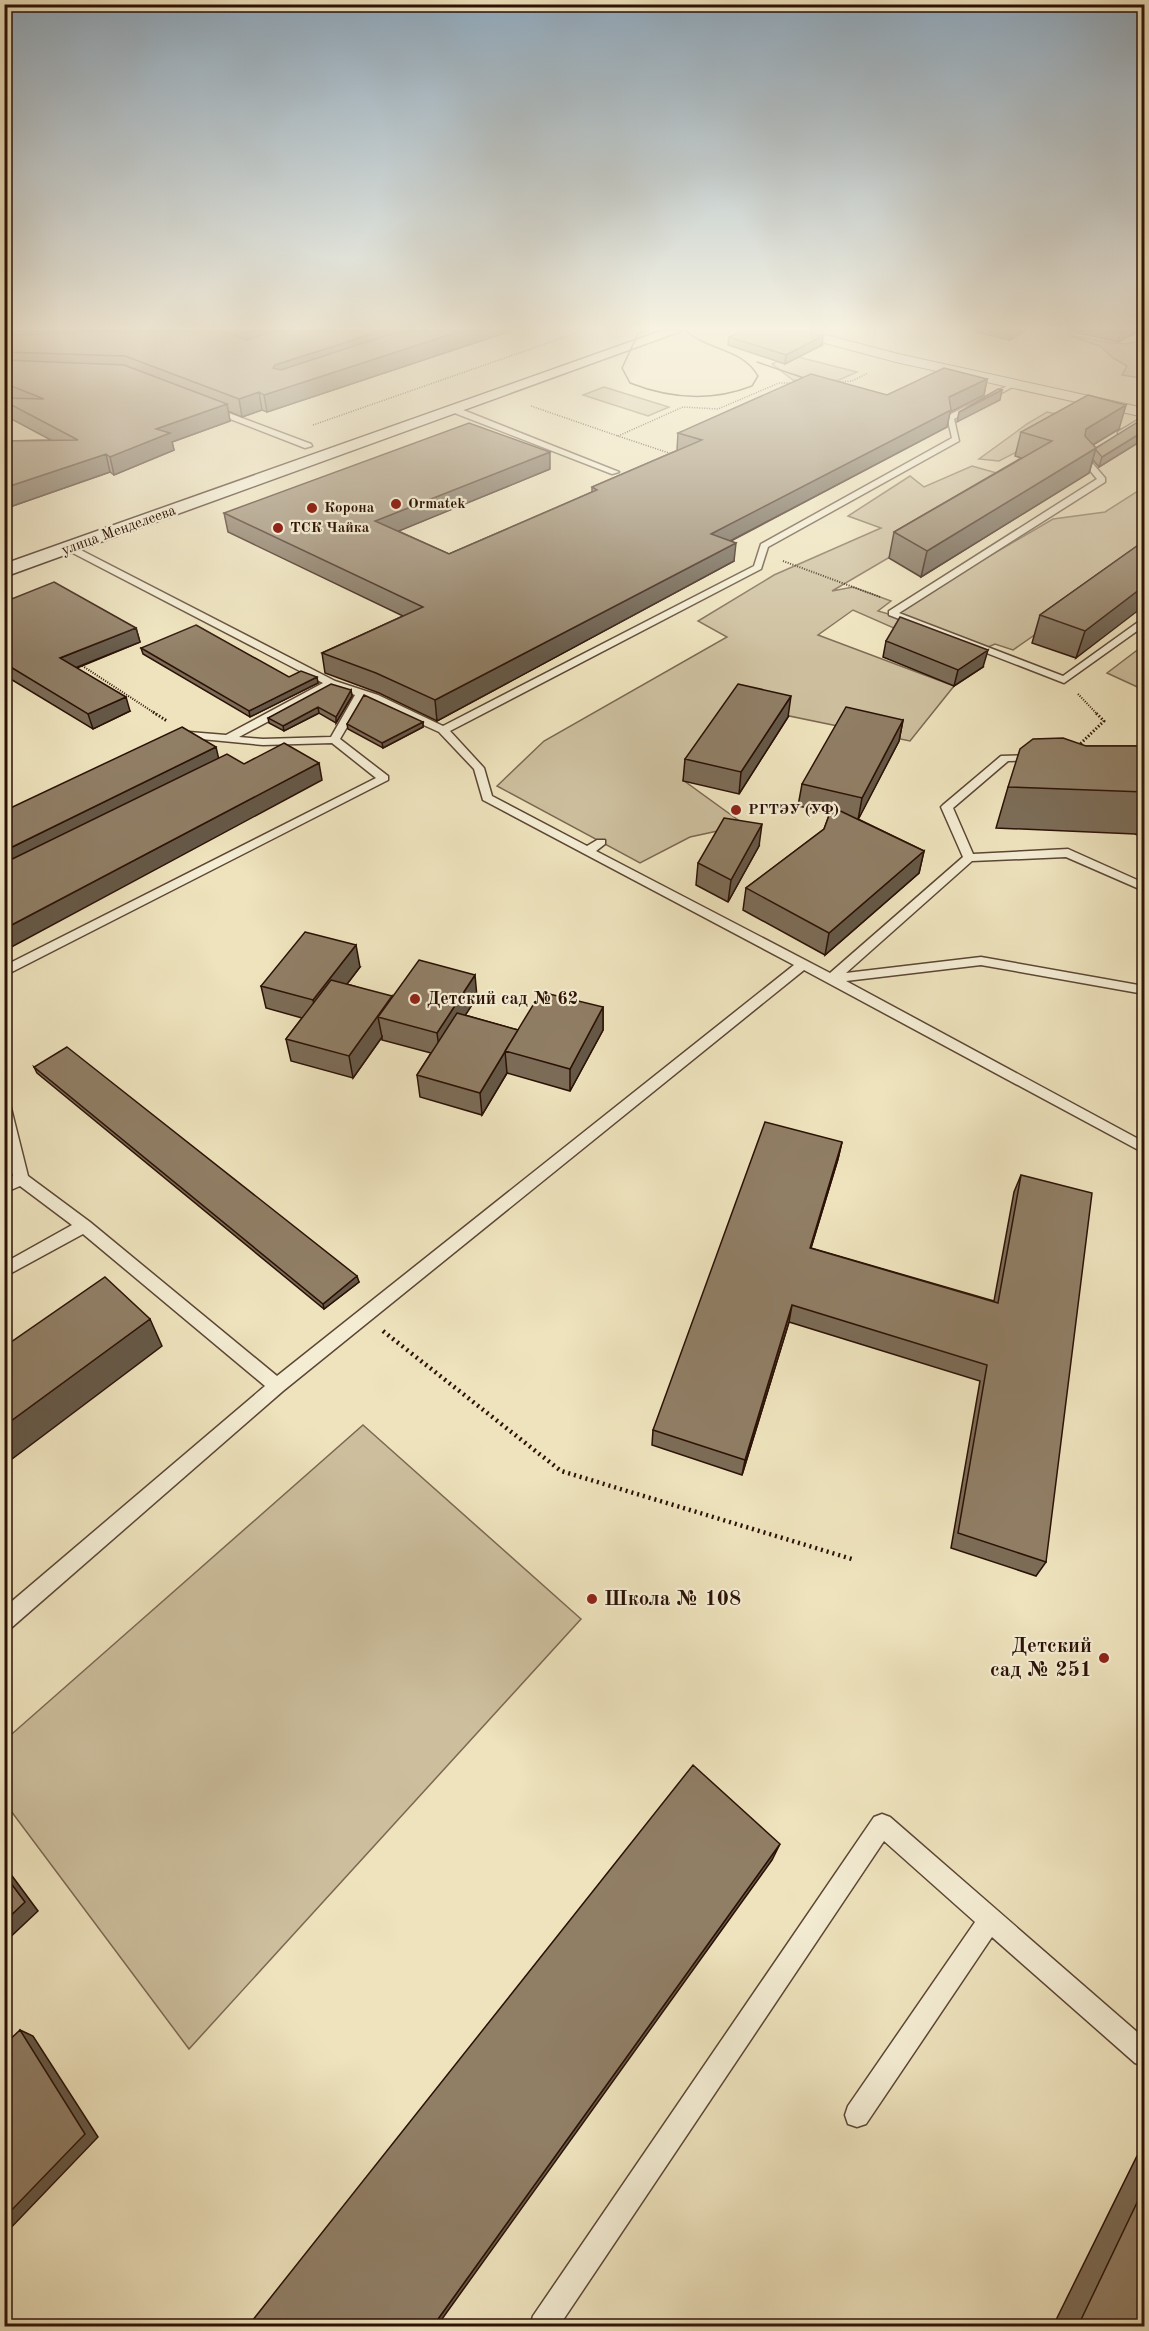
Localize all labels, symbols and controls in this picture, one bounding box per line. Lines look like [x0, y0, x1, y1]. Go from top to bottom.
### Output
marker: Ormatek [389, 497, 403, 511]
place label: Ormatek [408, 497, 466, 512]
marker: Корона [305, 501, 319, 515]
place label: Корона [324, 501, 375, 516]
street label: улица Менделеева [60, 503, 179, 559]
marker: ТСК Чайка [271, 521, 285, 535]
place label: ТСК Чайка [290, 521, 370, 536]
marker: РГТЭУ (УФ) [729, 803, 743, 817]
place label: РГТЭУ (УФ) [748, 803, 839, 818]
place label: Детский сад № 62 [427, 990, 578, 1008]
marker: Детский сад № 62 [408, 992, 422, 1006]
place label: Школа № 108 [604, 1589, 741, 1610]
marker: Школа № 108 [585, 1592, 599, 1606]
place label: Детский сад № 251 [990, 1636, 1092, 1681]
marker: Детский сад № 251 [1097, 1651, 1111, 1665]

